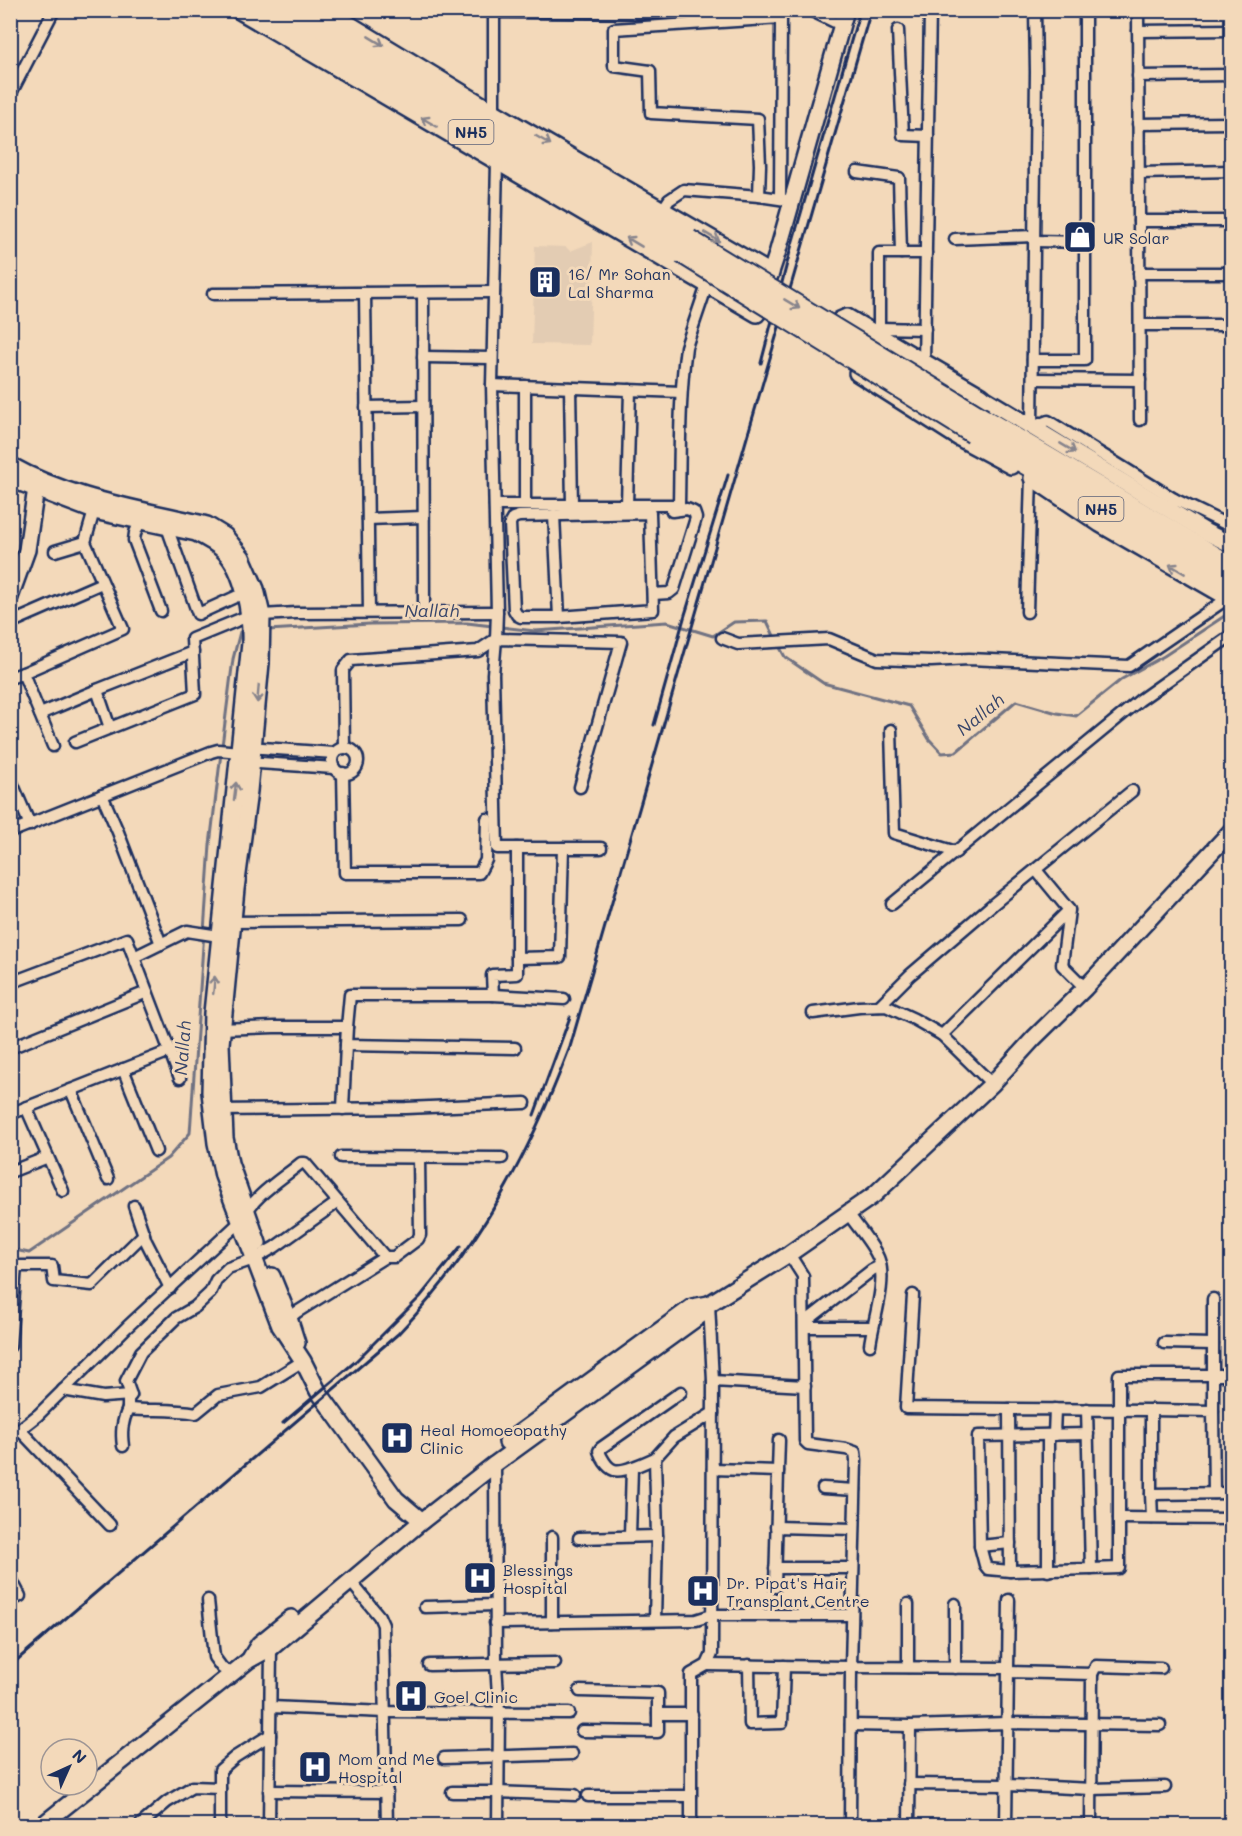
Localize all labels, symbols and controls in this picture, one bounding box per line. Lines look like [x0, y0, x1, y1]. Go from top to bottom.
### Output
one-way arrow [367, 35, 384, 47]
one-way arrow [421, 116, 438, 128]
road number: NH5 [448, 120, 494, 144]
one-way arrow [534, 135, 551, 147]
shop icon: UR Solar [1062, 219, 1098, 255]
place label: UR Solar [1103, 227, 1170, 248]
one-way arrow [703, 232, 720, 244]
one-way arrow [626, 236, 643, 248]
place label: 16/ Mr Sohan Lal Sharma [568, 263, 671, 302]
building icon: 16/ Mr Sohan Lal Sharma [527, 264, 563, 300]
one-way arrow [783, 298, 800, 310]
one-way arrow [1059, 443, 1076, 455]
road number: NH5 [1078, 497, 1124, 521]
one-way arrow [1169, 563, 1186, 575]
water label: Nallah [405, 598, 459, 622]
one-way arrow [252, 683, 263, 703]
water label: Nallah [951, 687, 1009, 741]
one-way arrow [230, 781, 241, 801]
one-way arrow [209, 975, 220, 995]
water label: Nallah [168, 1020, 196, 1076]
place label: Heal Homoeopathy Clinic [420, 1419, 567, 1458]
hospital icon: Heal Homoeopathy Clinic [379, 1420, 415, 1456]
place label: Blessings Hospital [503, 1559, 573, 1598]
hospital icon: Blessings Hospital [462, 1560, 498, 1596]
place label: Dr. Pipat's Hair Transplant Centre [726, 1572, 870, 1611]
hospital icon: Dr. Pipat's Hair Transplant Centre [685, 1573, 721, 1609]
hospital icon: Goel Clinic [393, 1678, 429, 1714]
place label: Goel Clinic [434, 1686, 518, 1707]
north arrow [39, 1737, 99, 1797]
text: N [68, 1744, 92, 1768]
place label: Mom and Me Hospital [338, 1748, 435, 1787]
hospital icon: Mom and Me Hospital [297, 1749, 333, 1785]

